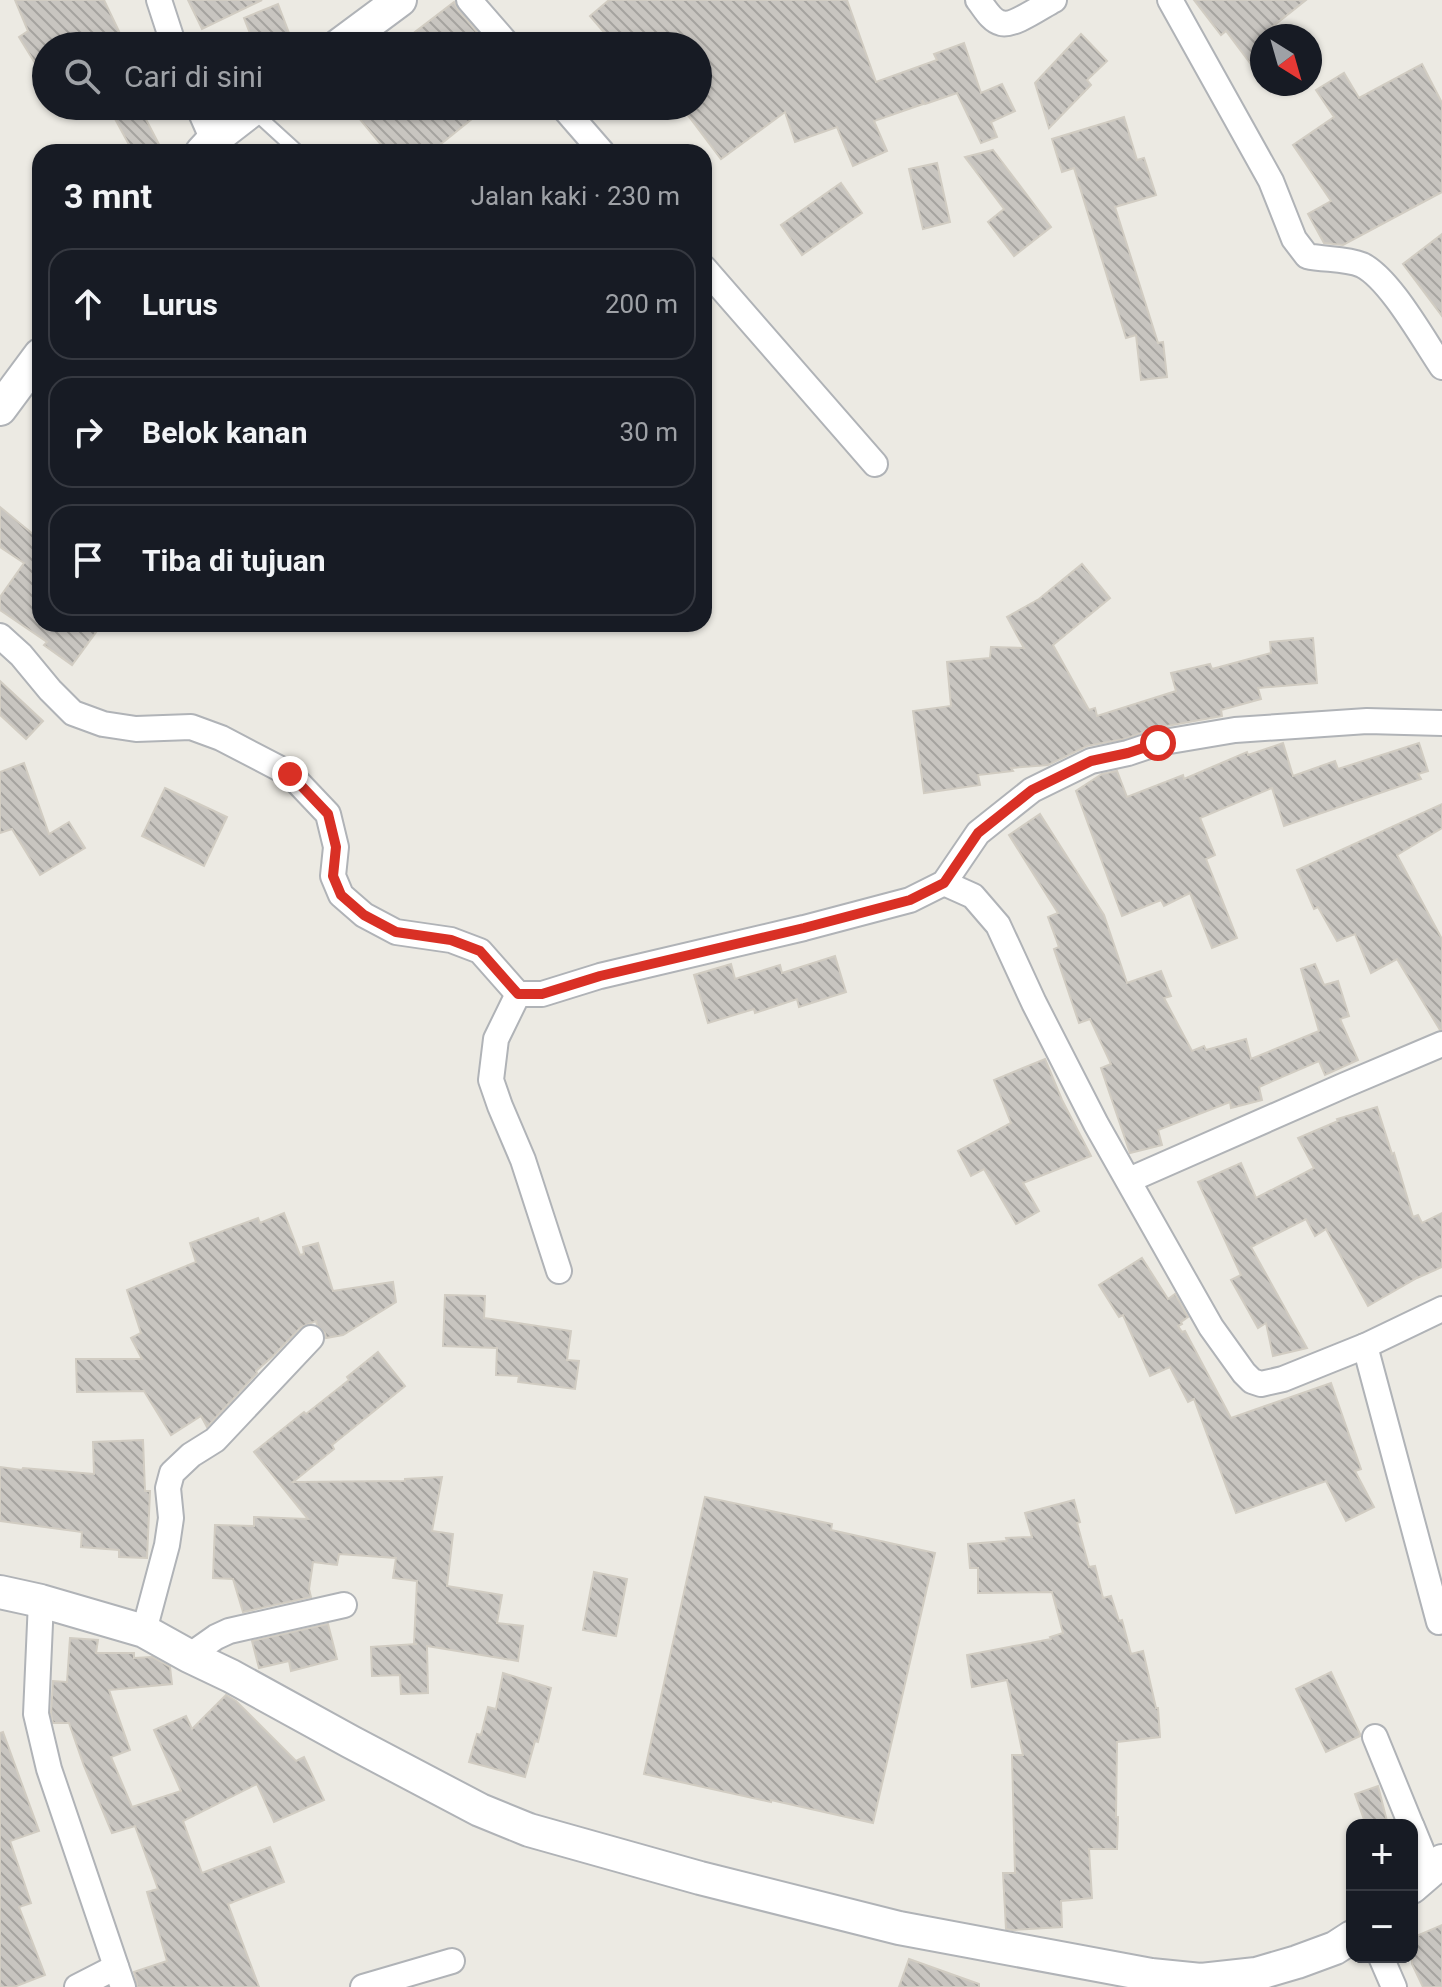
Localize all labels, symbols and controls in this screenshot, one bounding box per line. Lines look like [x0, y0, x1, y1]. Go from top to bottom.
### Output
north arrow [1250, 24, 1322, 96]
search box [32, 32, 712, 120]
icon: search [60, 54, 104, 98]
text: Cari di sini [124, 59, 263, 94]
text: 3 mnt [64, 176, 152, 216]
text: Jalan kaki · 230 m [471, 181, 680, 211]
icon: ahead [66, 282, 110, 326]
text: Lurus [142, 287, 218, 322]
text: 200 m [605, 289, 678, 319]
icon: right [66, 410, 110, 454]
text: Belok kanan [142, 415, 307, 450]
text: 30 m [620, 417, 678, 447]
icon: arrive [66, 538, 110, 582]
text: Tiba di tujuan [142, 543, 326, 578]
route start [1140, 725, 1176, 761]
route end [272, 756, 308, 792]
map controls [1346, 1819, 1418, 1963]
button: + [1346, 1819, 1418, 1891]
button: − [1346, 1891, 1418, 1963]

